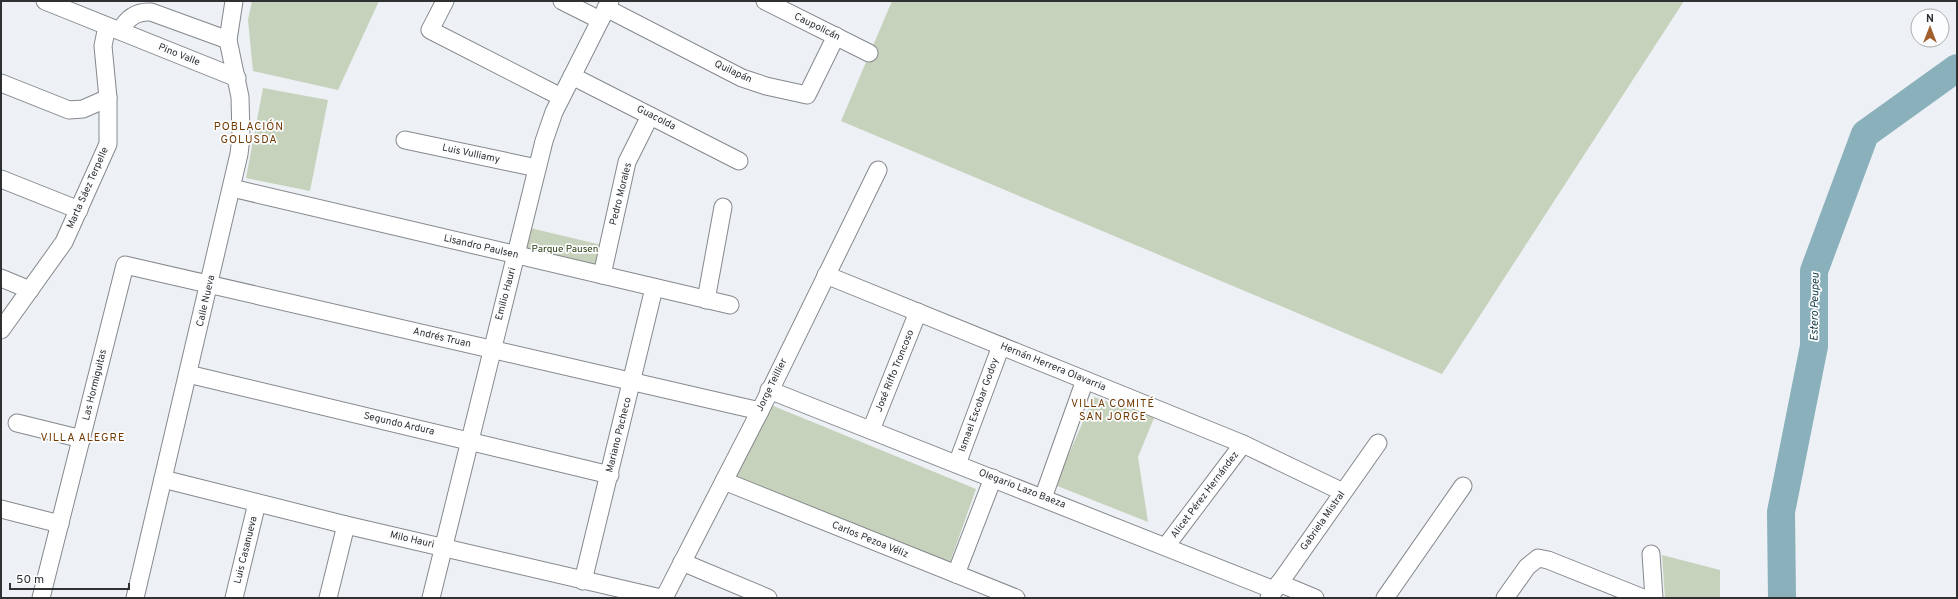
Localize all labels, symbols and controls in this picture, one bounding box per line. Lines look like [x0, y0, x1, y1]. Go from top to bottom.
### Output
north arrow [1910, 8, 1950, 48]
street label: Caupolicán [792, 10, 842, 44]
text: N [1926, 12, 1934, 26]
street label: Pino Valle [156, 41, 202, 69]
street label: Quilapán [712, 58, 754, 86]
street label: Guacolda [634, 103, 678, 133]
district label: POBLACIÓN GOLUSDA [214, 119, 284, 147]
street label: Luis Vulliamy [441, 142, 501, 166]
street label: Marta Sáez Terpelle [64, 145, 112, 231]
street label: Pedro Morales [607, 161, 635, 227]
street label: Lisandro Paulsen [442, 232, 520, 262]
park label: Parque Pausen [532, 243, 598, 256]
street label: Emilio Hauri [493, 266, 519, 322]
water label: Estero Peupeu [1807, 272, 1823, 341]
street label: Calle Nueva [194, 274, 218, 328]
street label: Andrés Truan [412, 325, 472, 351]
street label: José Riffo Troncoso [873, 328, 918, 414]
street label: Hernán Herrera Olavarria [998, 340, 1108, 394]
street label: Las Hormiguitas [80, 348, 110, 422]
street label: Jorge Teillier [754, 356, 791, 414]
street label: Ismael Escobar Godoy [956, 356, 1002, 454]
street label: Mariano Pacheco [603, 396, 635, 474]
district label: VILLA COMITÉ SAN JORGE [1071, 396, 1155, 424]
street label: Segundo Ardura [362, 410, 436, 438]
district label: VILLA ALEGRE [40, 431, 126, 445]
street label: Alicet Pérez Hernández [1168, 449, 1242, 541]
street label: Olegario Lazo Baeza [977, 466, 1067, 512]
street label: Gabriela Mistral [1298, 489, 1348, 553]
street label: Luis Casanueva [231, 515, 261, 585]
street label: Carlos Pezoa Véliz [830, 519, 910, 561]
street label: Milo Hauri [389, 529, 435, 551]
scale bar [10, 565, 129, 591]
text: 50 m [16, 572, 44, 588]

